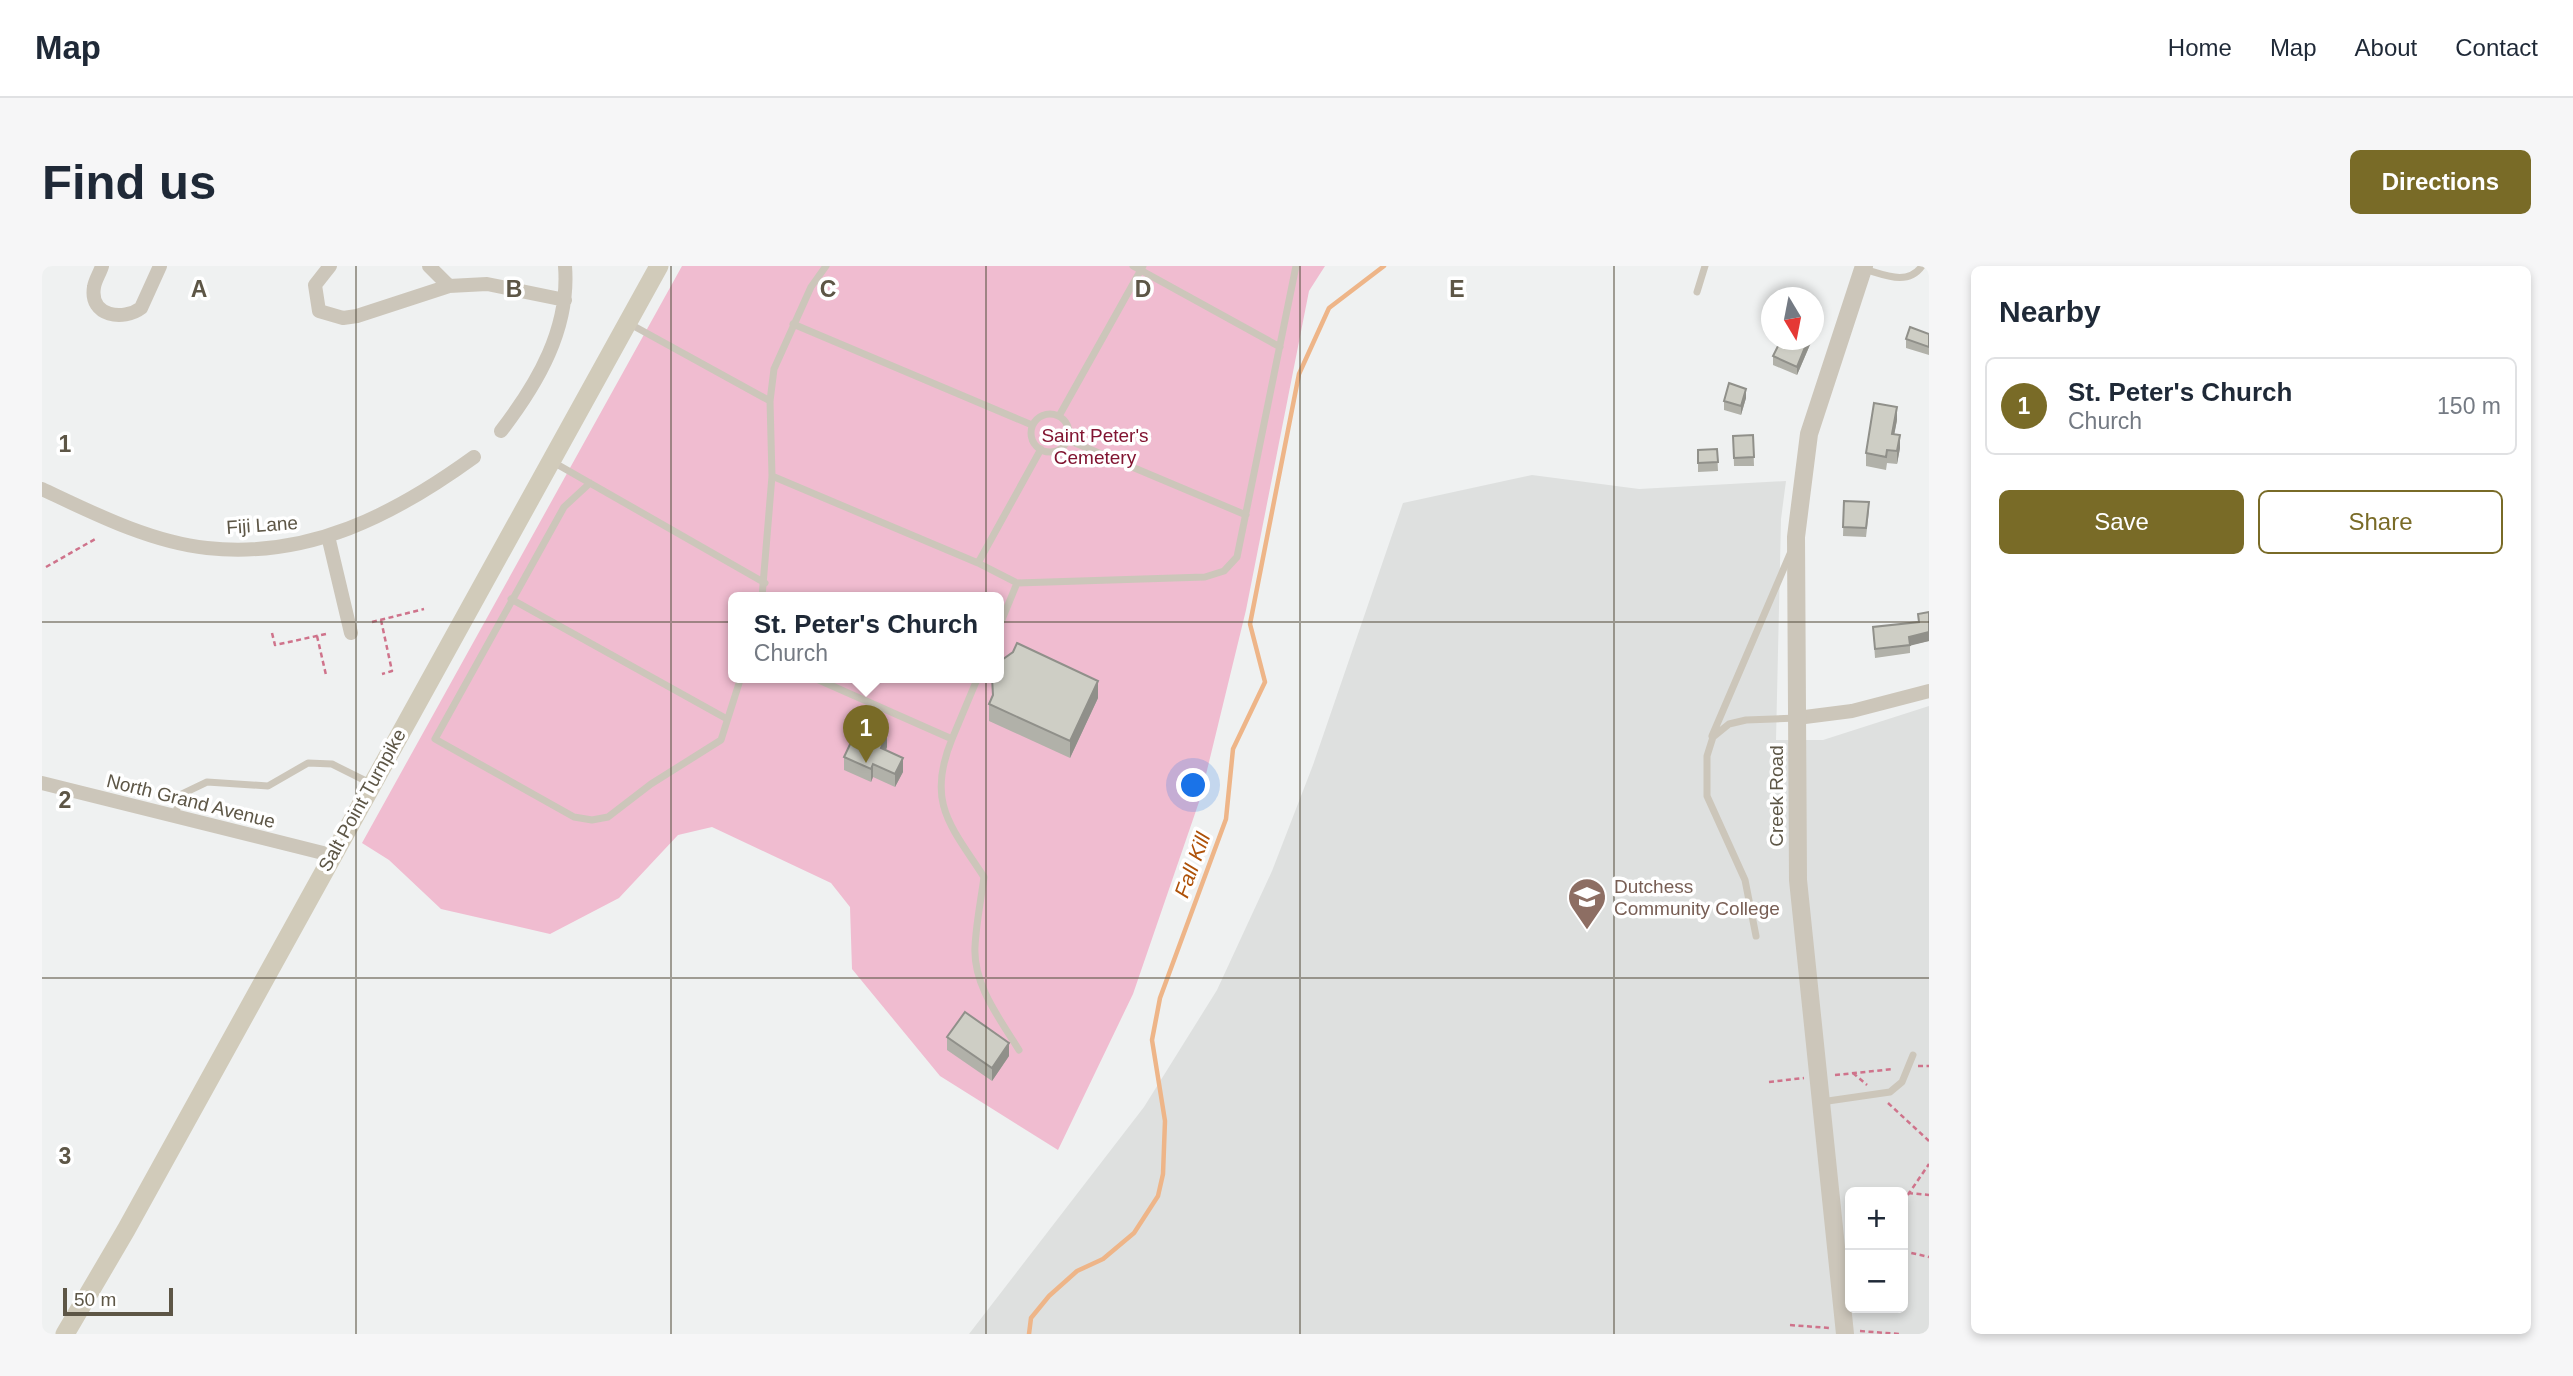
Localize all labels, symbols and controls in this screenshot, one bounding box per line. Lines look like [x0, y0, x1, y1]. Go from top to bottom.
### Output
text: Map [35, 29, 101, 66]
text: Home [2168, 34, 2232, 61]
text: Map [2270, 34, 2317, 61]
text: About [2355, 34, 2417, 61]
text: Contact [2455, 34, 2538, 61]
button: Directions [2350, 150, 2531, 214]
text: Find us [42, 155, 216, 209]
text: A [191, 276, 207, 302]
text: B [506, 276, 522, 302]
text: C [820, 276, 836, 302]
text: D [1135, 276, 1151, 302]
text: E [1449, 276, 1465, 302]
north arrow [1761, 287, 1824, 350]
text: Nearby [1999, 295, 2101, 328]
text: St. Peter's Church [2068, 377, 2292, 407]
text: 1 [2018, 393, 2030, 419]
text: 150 m [2437, 393, 2501, 419]
text: Church [2068, 408, 2142, 434]
park label: Saint Peter's Cemetery [1041, 425, 1149, 468]
text: 1 [59, 431, 72, 457]
button: Save [1999, 490, 2244, 554]
button: Share [2258, 490, 2503, 554]
street label: Fiji Lane [225, 512, 299, 538]
popup [728, 592, 1004, 683]
text: St. Peter's Church [754, 609, 978, 639]
text: Church [754, 640, 828, 666]
pin: 1 [843, 705, 889, 763]
street label: Salt Point Turnpike [314, 725, 410, 875]
street label: Creek Road [1766, 745, 1787, 847]
your location [1176, 768, 1210, 802]
street label: North Grand Avenue [105, 770, 277, 832]
text: 2 [59, 787, 71, 813]
water label: Fall Kill [1170, 828, 1215, 901]
school or university icon: Dutchess Community College [1566, 876, 1608, 931]
place label: Dutchess Community College [1614, 876, 1780, 919]
text: 3 [59, 1143, 71, 1169]
map controls [1845, 1187, 1908, 1313]
button: + [1845, 1187, 1908, 1250]
button: − [1845, 1250, 1908, 1313]
scale bar [63, 1285, 173, 1317]
text: 50 m [74, 1289, 116, 1310]

